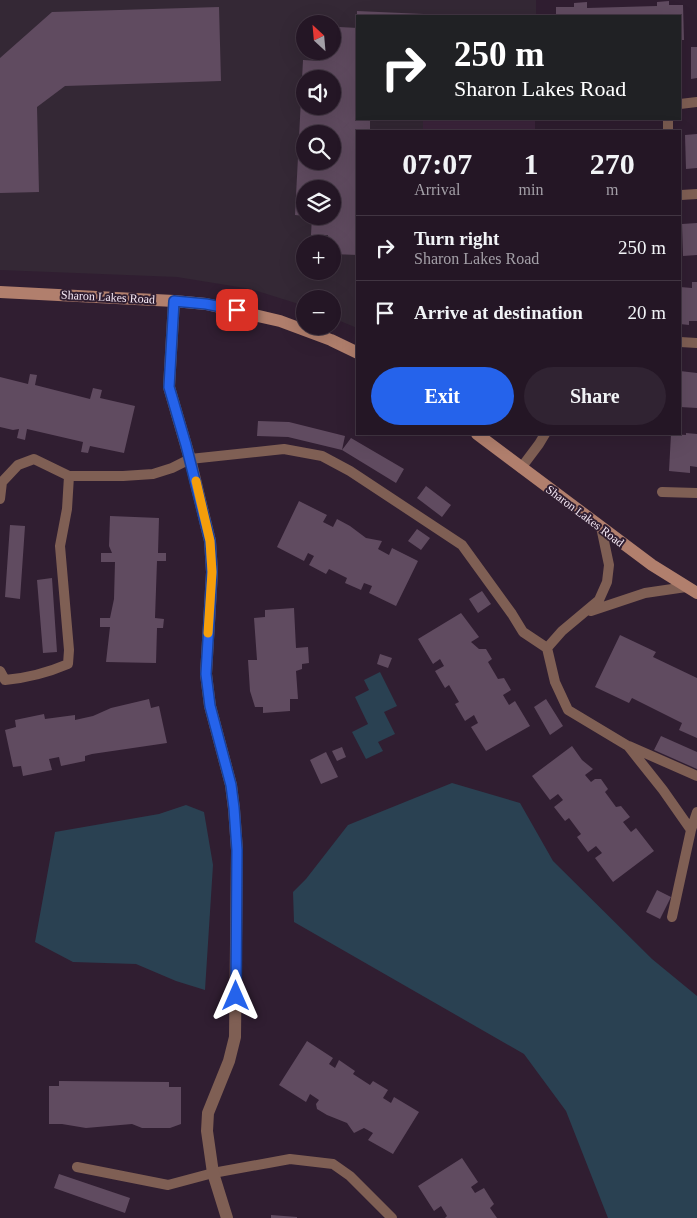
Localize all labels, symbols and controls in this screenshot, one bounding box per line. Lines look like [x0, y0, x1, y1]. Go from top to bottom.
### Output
north arrow [296, 15, 341, 60]
map controls [296, 15, 341, 335]
icon: right [371, 35, 436, 100]
text: 250 m [454, 35, 544, 74]
button: sound [296, 70, 341, 115]
text: Sharon Lakes Road [454, 76, 626, 101]
button: search [296, 125, 341, 170]
text: 07:07 [402, 147, 472, 180]
text: 1 [523, 147, 538, 180]
text: 270 [590, 147, 635, 180]
button: layers [296, 180, 341, 225]
text: Arrival [414, 181, 460, 198]
text: min [519, 181, 543, 198]
text: m [606, 181, 618, 198]
text: Turn right [414, 228, 499, 249]
icon: right [371, 234, 399, 262]
button: + [296, 235, 341, 280]
text: 250 m [618, 237, 666, 258]
text: Sharon Lakes Road [414, 250, 539, 267]
street label: Sharon Lakes Road [61, 288, 155, 306]
pin [216, 289, 258, 331]
button: − [296, 290, 341, 335]
icon: arrive [223, 296, 251, 324]
icon: arrive [371, 299, 399, 327]
text: Arrive at destination [414, 302, 583, 323]
text: 20 m [627, 302, 666, 323]
button: Exit [371, 367, 514, 425]
button: Share [524, 367, 666, 425]
street label: Sharon Lakes Road [543, 482, 627, 550]
position arrow [209, 969, 261, 1021]

